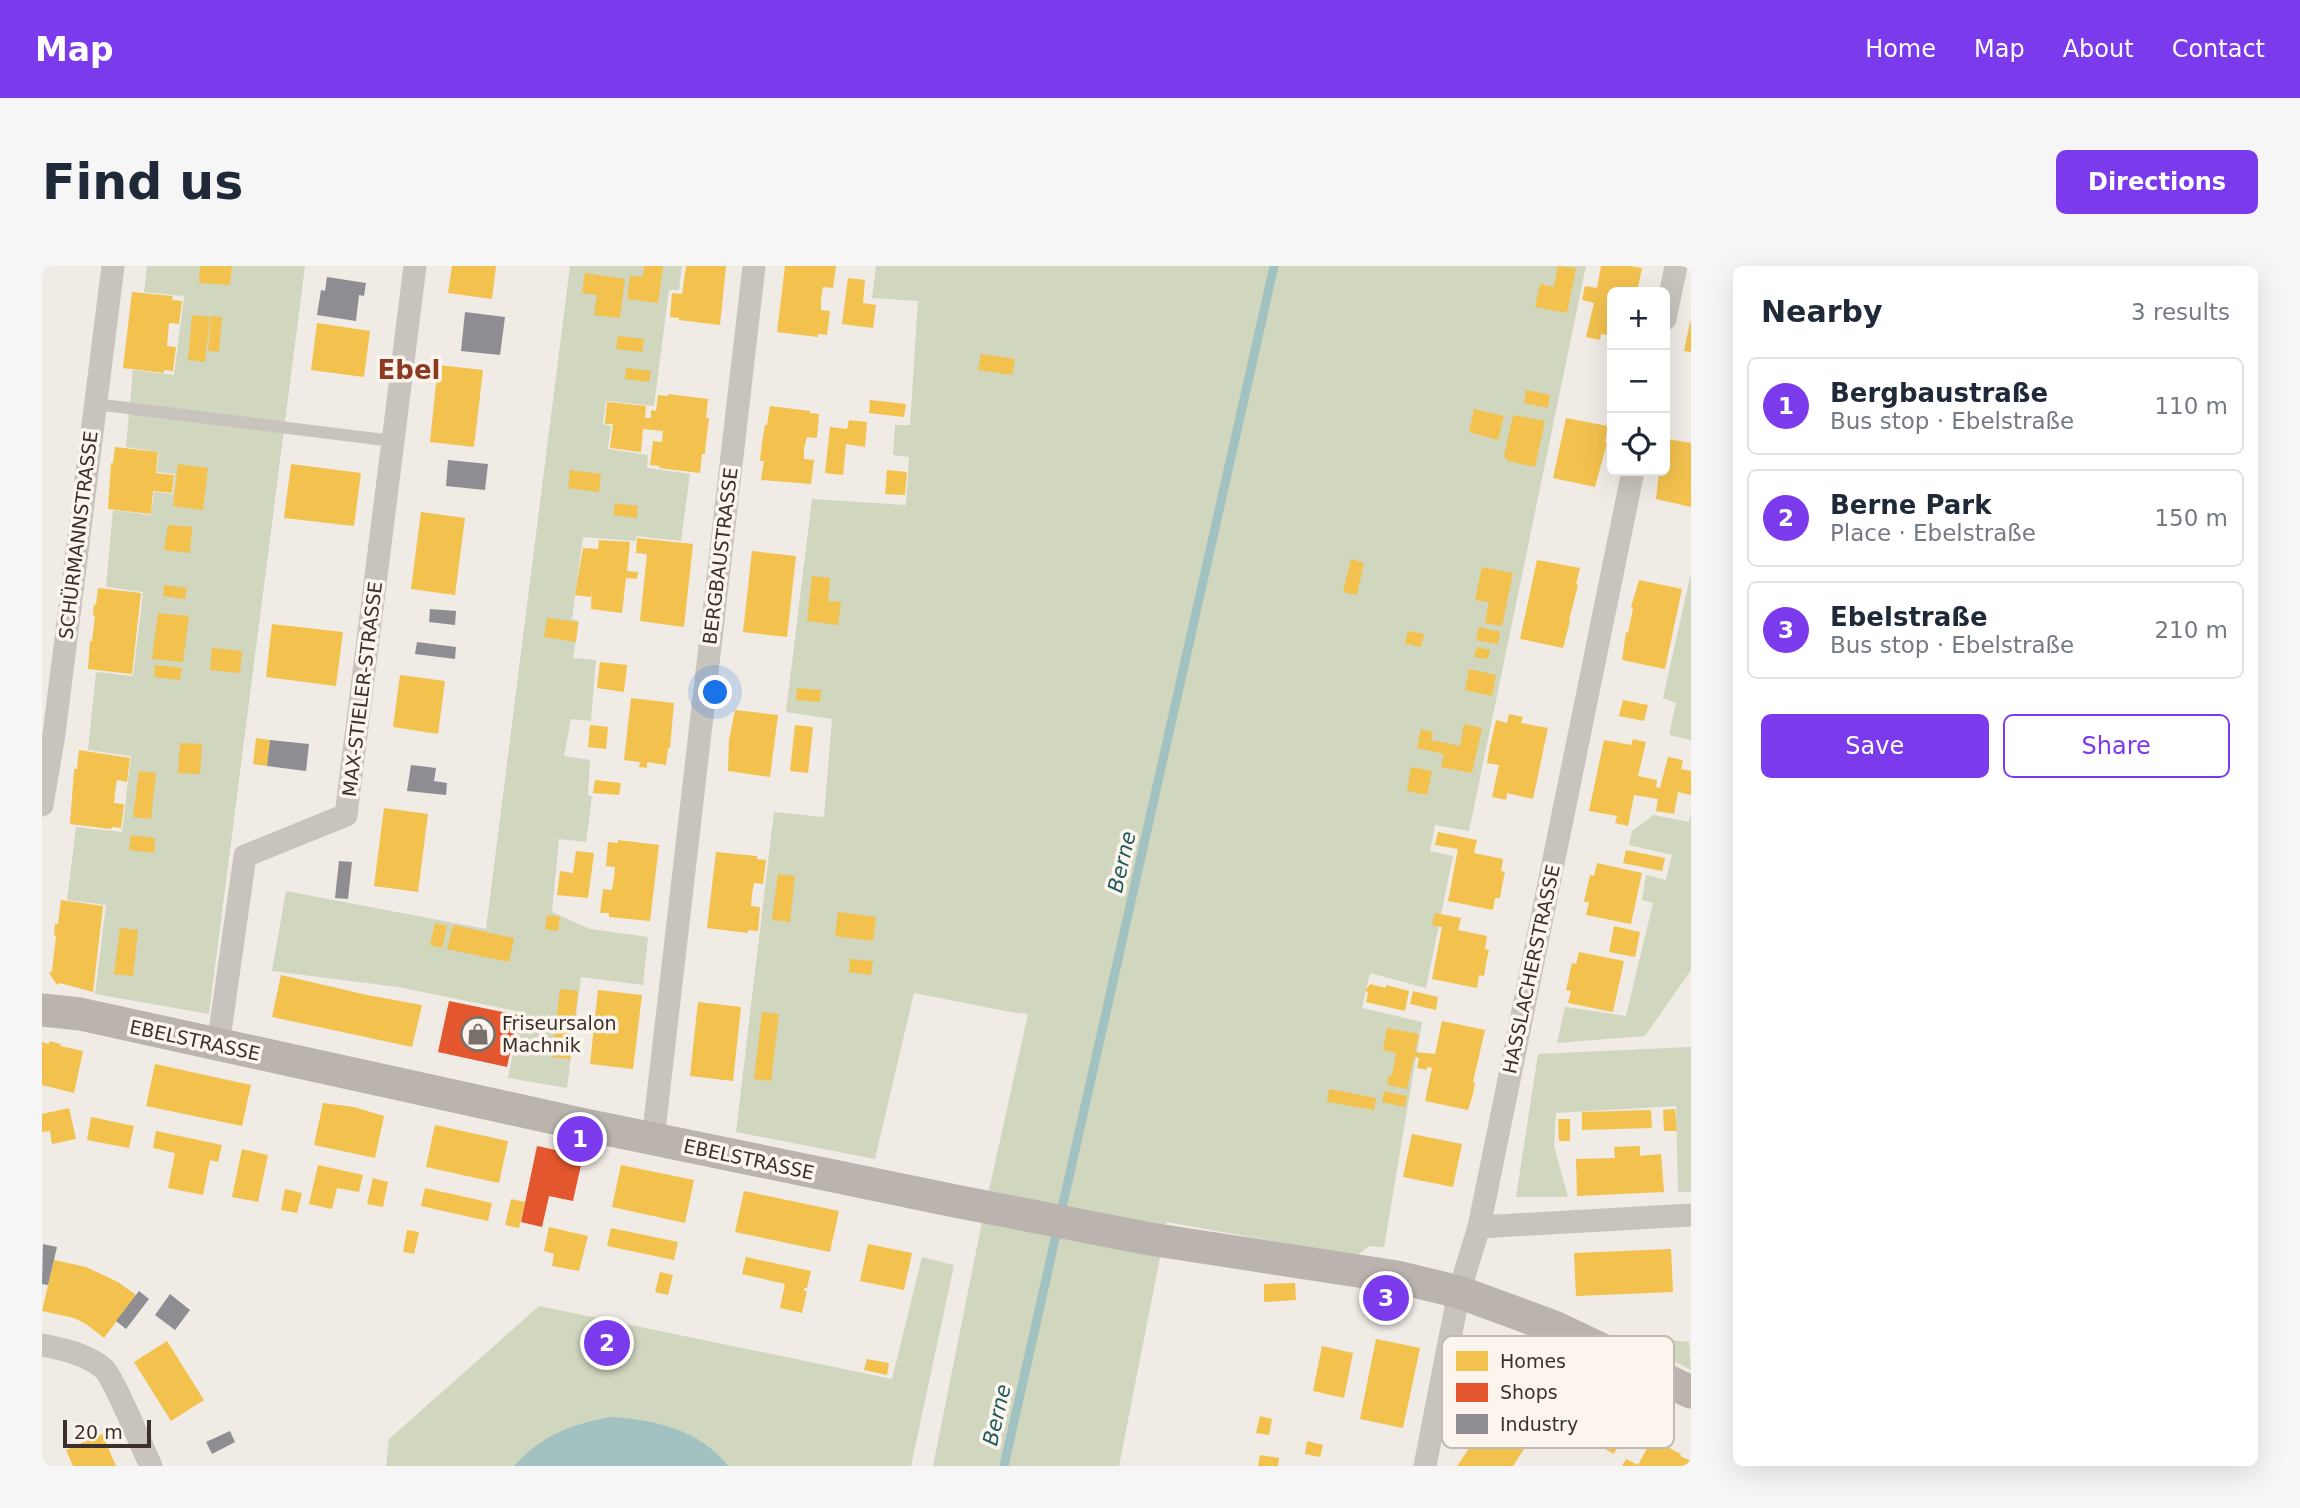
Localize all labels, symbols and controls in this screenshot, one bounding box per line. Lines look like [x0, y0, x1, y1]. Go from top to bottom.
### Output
text: Map [35, 30, 114, 69]
text: Home [1865, 35, 1936, 63]
text: Map [1974, 35, 2025, 63]
text: About [2063, 35, 2134, 63]
text: Contact [2172, 35, 2265, 63]
button: Directions [2056, 150, 2258, 214]
text: Find us [42, 154, 243, 211]
map controls [1607, 287, 1670, 476]
button: + [1607, 287, 1670, 350]
text: Nearby [1761, 294, 1883, 329]
text: 3 results [2131, 299, 2230, 325]
button: − [1607, 350, 1670, 413]
district label: Ebel [378, 355, 440, 385]
text: Bergbaustraße [1830, 378, 2048, 408]
text: 1 [1778, 393, 1794, 419]
text: 110 m [2154, 393, 2228, 419]
text: Bus stop · Ebelstraße [1830, 408, 2074, 434]
button: locate [1607, 413, 1670, 476]
street label: SCHÜRMANNSTRASSE [54, 430, 102, 640]
street label: BERGBAUSTRASSE [698, 466, 742, 646]
text: Berne Park [1830, 490, 1991, 520]
text: 2 [1778, 505, 1794, 531]
text: 150 m [2154, 505, 2228, 531]
text: Place · Ebelstraße [1830, 520, 2036, 546]
street label: MAX-STIELER-STRASSE [338, 580, 386, 798]
text: Ebelstraße [1830, 602, 1988, 632]
text: 3 [1778, 617, 1794, 643]
text: 210 m [2154, 617, 2228, 643]
text: Bus stop · Ebelstraße [1830, 632, 2074, 658]
your location [698, 675, 732, 709]
button: Save [1761, 714, 1989, 778]
button: Share [2003, 714, 2230, 778]
water label: Berne [1103, 829, 1141, 895]
street label: HASSLACHERSTRASSE [1498, 863, 1564, 1075]
place label: Friseursalon Machnik [502, 1012, 617, 1056]
street label: EBELSTRASSE [128, 1015, 262, 1065]
shop icon: Friseursalon Machnik [459, 1015, 497, 1053]
pin: 1 [557, 1113, 603, 1165]
street label: EBELSTRASSE [682, 1134, 816, 1184]
pin: 3 [1363, 1272, 1409, 1324]
pin: 2 [584, 1317, 630, 1369]
legend [1442, 1336, 1674, 1448]
text: Homes [1500, 1350, 1566, 1372]
text: Shops [1500, 1381, 1558, 1403]
water label: Berne [978, 1382, 1016, 1448]
text: Industry [1500, 1413, 1578, 1435]
scale bar [63, 1417, 150, 1449]
text: 20 m [74, 1421, 123, 1443]

